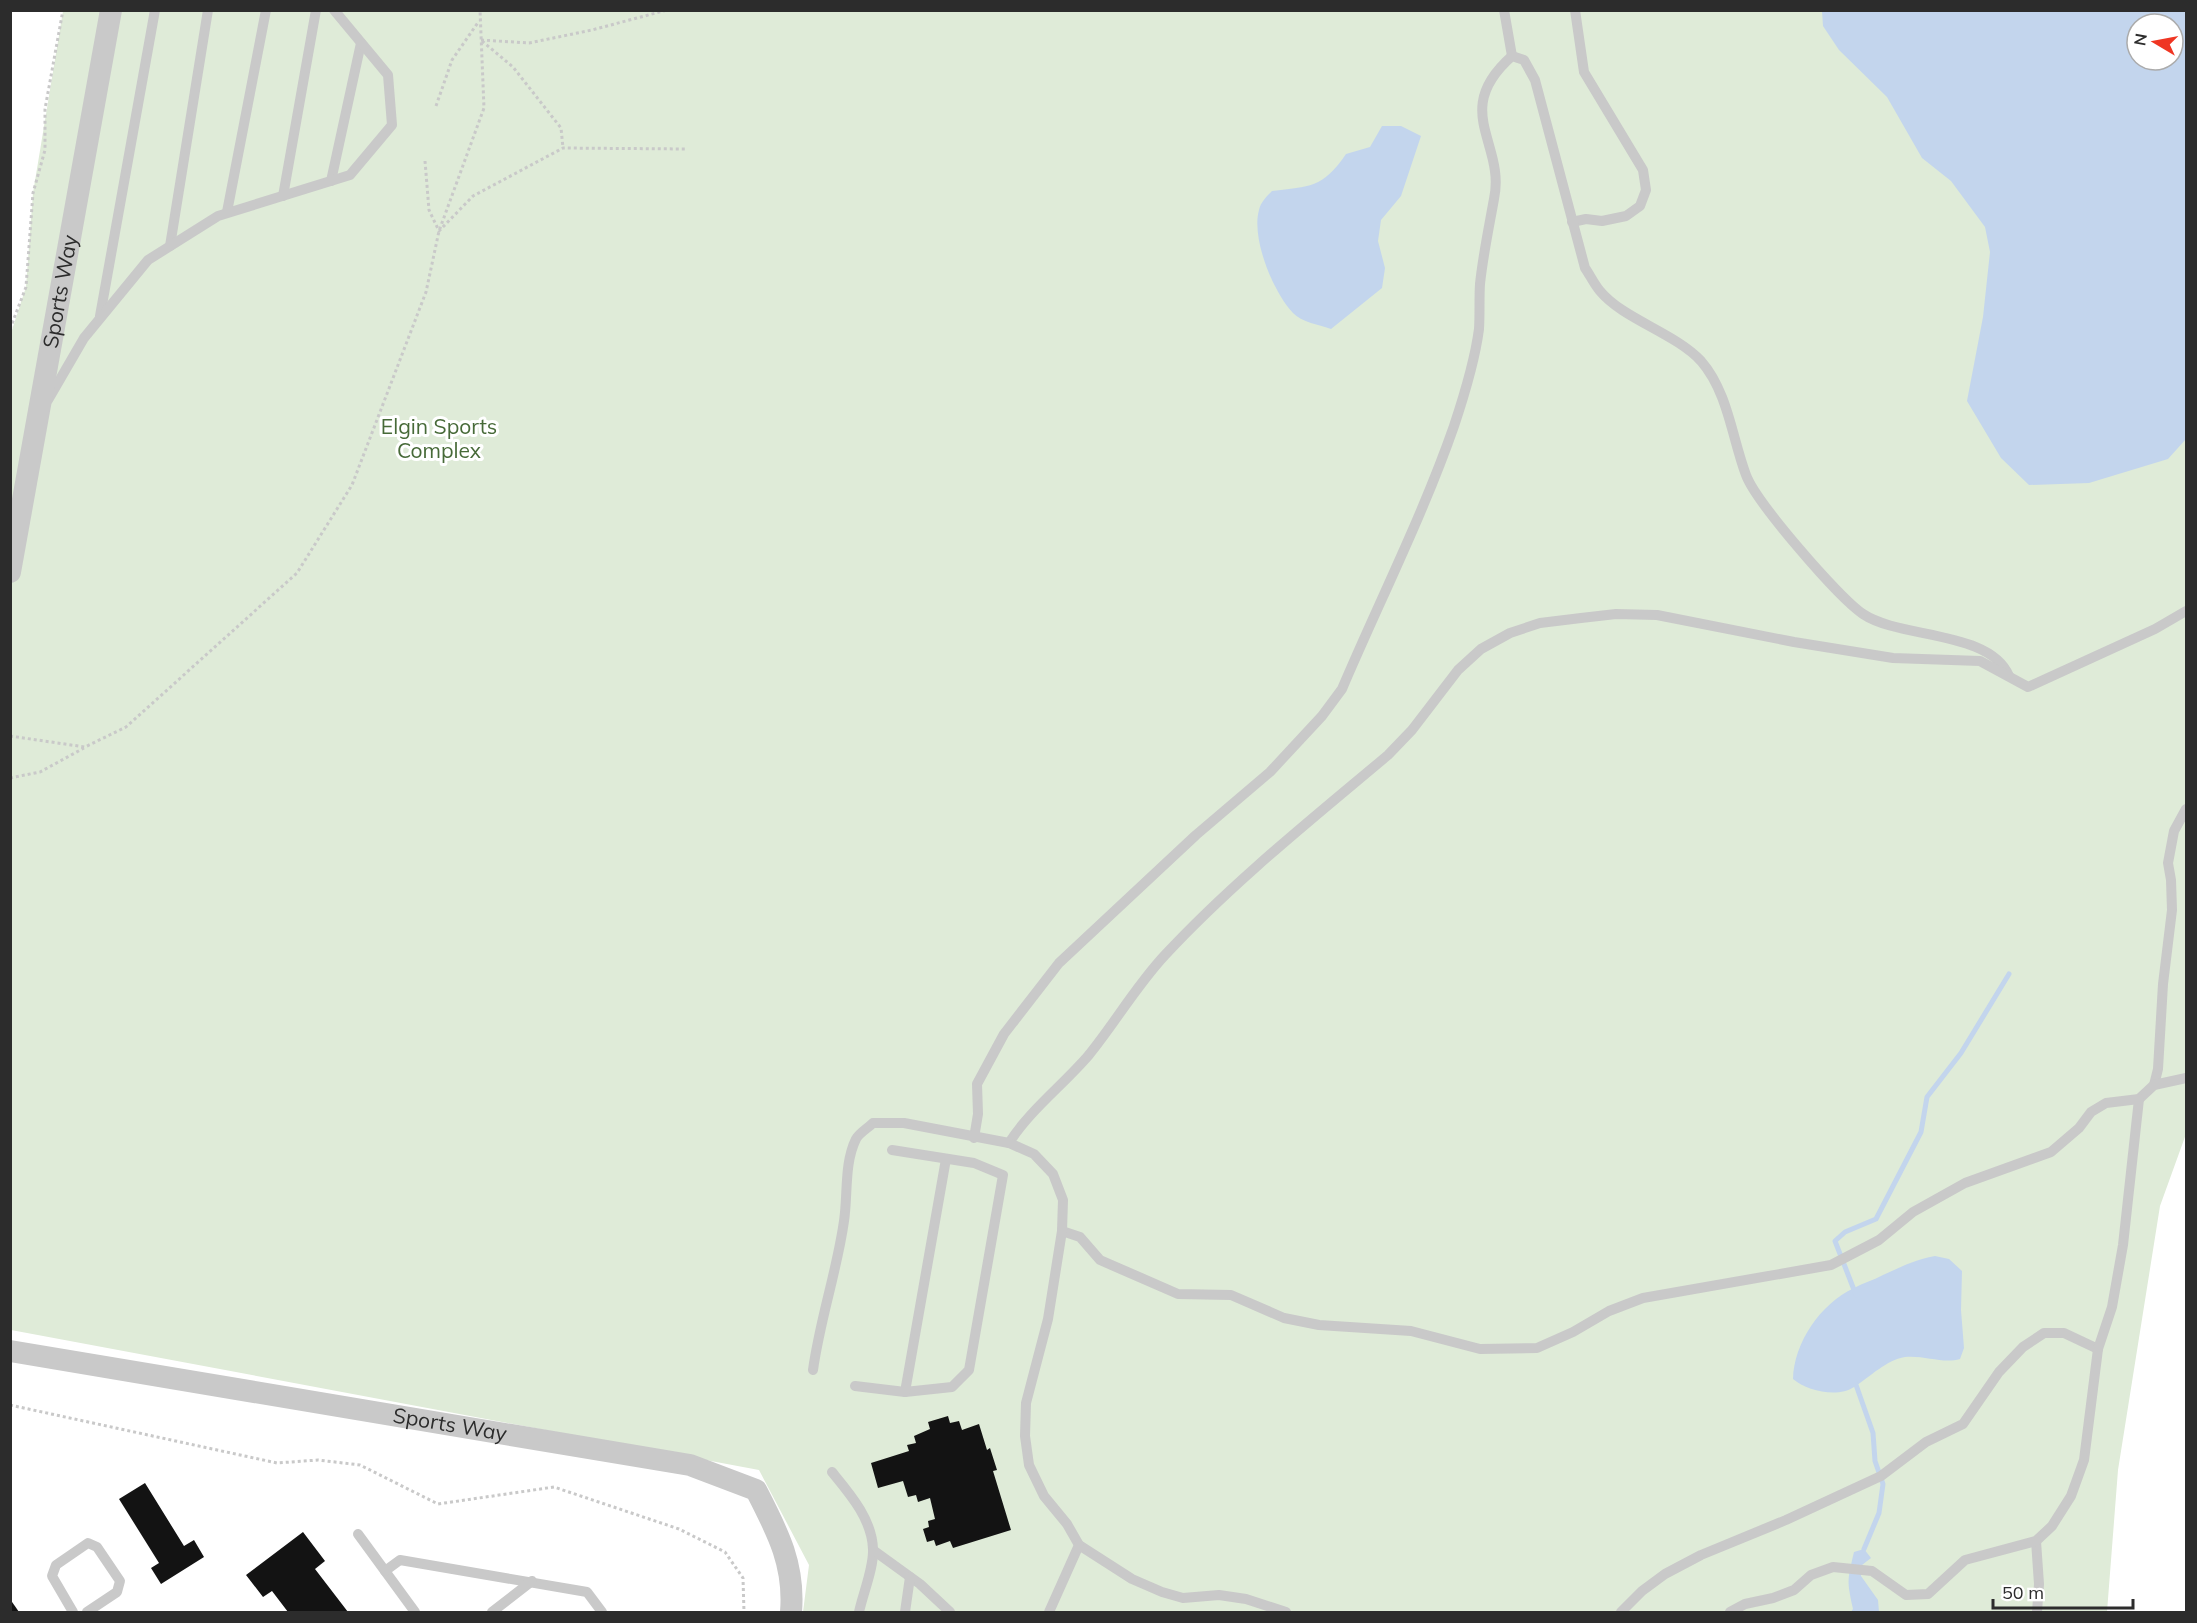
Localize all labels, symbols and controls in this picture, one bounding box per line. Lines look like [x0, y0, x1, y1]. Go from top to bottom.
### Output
north arrow [2125, 12, 2185, 72]
text: N [2129, 32, 2151, 47]
street label: Sports Way [36, 232, 82, 350]
park label: Elgin Sports Complex [381, 413, 497, 463]
street label: Sports Way [391, 1401, 509, 1446]
scale bar [1993, 1572, 2132, 1610]
text: 50 m [2002, 1581, 2044, 1604]

